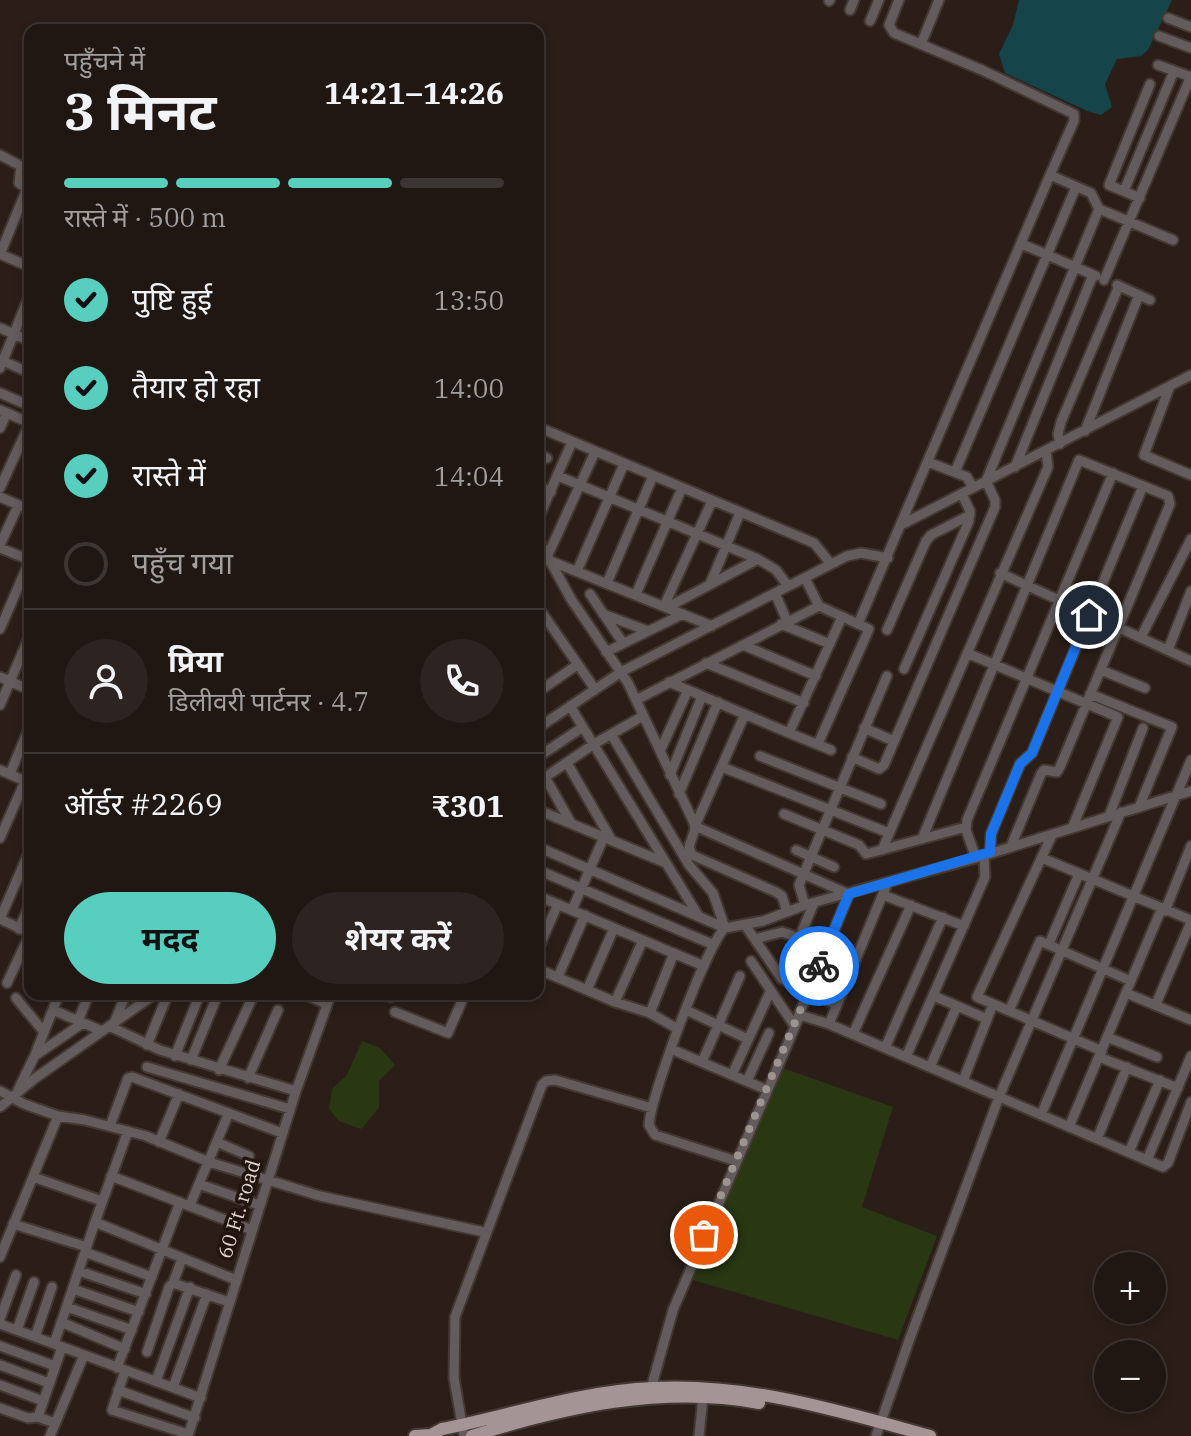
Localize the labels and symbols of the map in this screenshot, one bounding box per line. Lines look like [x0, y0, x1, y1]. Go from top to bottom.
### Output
pin [1055, 581, 1123, 649]
courier [779, 926, 859, 1006]
street label: 60 Ft. road [211, 1156, 266, 1261]
pin [670, 1201, 738, 1269]

